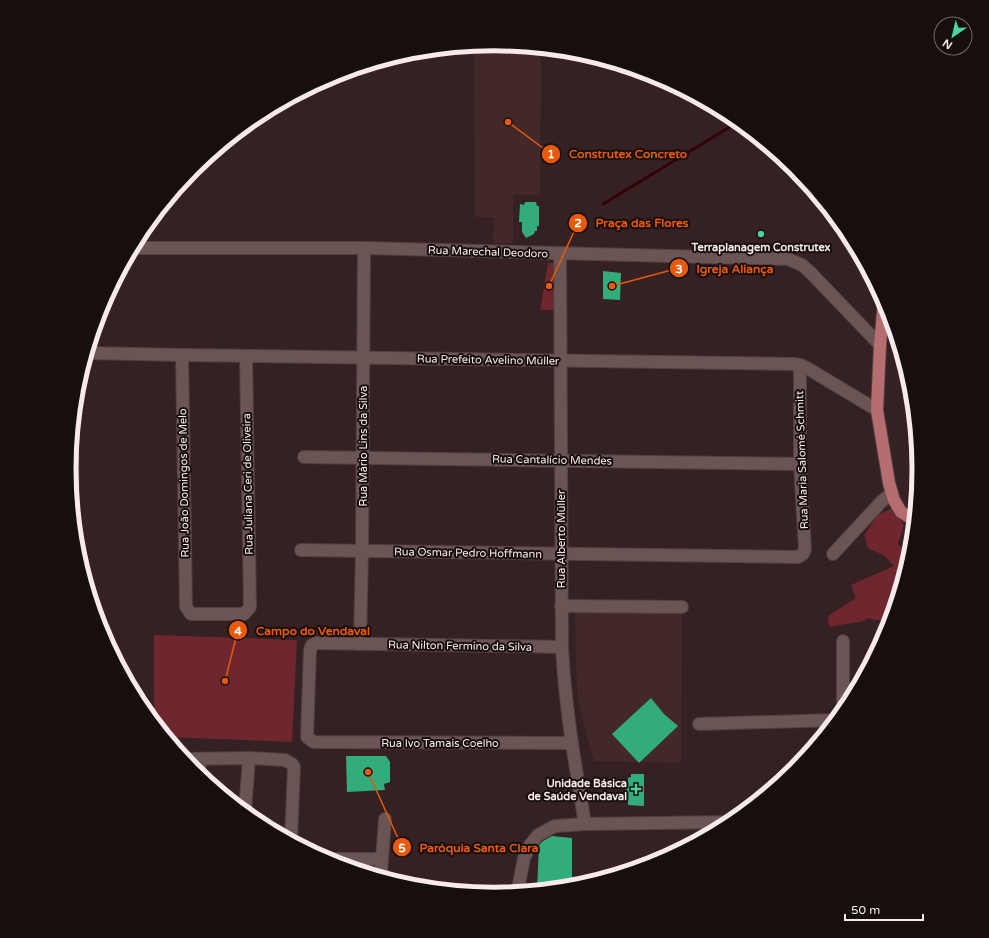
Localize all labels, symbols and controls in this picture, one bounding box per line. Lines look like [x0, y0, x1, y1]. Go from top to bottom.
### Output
north arrow [933, 16, 973, 56]
text: N [940, 36, 955, 52]
callout: Construtex Concreto [541, 142, 695, 166]
text: 1 [547, 147, 555, 161]
text: Construtex Concreto [569, 147, 687, 161]
callout: Praça das Flores [568, 211, 697, 235]
text: 2 [574, 216, 582, 230]
text: Praça das Flores [595, 216, 689, 231]
marker: Terraplanagem Construtex [756, 229, 766, 239]
place label: Terraplanagem Construtex [690, 241, 831, 255]
street label: Rua Marechal Deodoro [428, 243, 549, 261]
callout: Igreja Aliança [669, 256, 782, 280]
text: 3 [675, 262, 683, 276]
text: Igreja Aliança [697, 262, 774, 277]
street label: Rua Prefeito Avelino Müller [417, 352, 560, 368]
street label: Rua Mário Lins da Silva [357, 386, 370, 506]
street label: Rua Maria Salomé Schmitt [793, 391, 811, 529]
street label: Rua João Domingos de Melo [176, 408, 192, 558]
street label: Rua Juliana Ceri de Oliveira [240, 413, 256, 555]
street label: Rua Cantalício Mendes [492, 452, 612, 468]
street label: Rua Alberto Müller [555, 489, 568, 588]
street label: Rua Osmar Pedro Hoffmann [394, 545, 542, 561]
callout: Campo do Vendaval [228, 618, 378, 642]
text: 4 [234, 624, 242, 638]
text: Campo do Vendaval [256, 624, 370, 639]
street label: Rua Nilton Fermino da Silva [388, 638, 532, 654]
street label: Rua Ivo Tamais Coelho [381, 737, 499, 750]
place label: Unidade Básica de Saúde Vendaval [528, 777, 627, 803]
marker: Unidade Básica de Saúde Vendaval [630, 783, 642, 795]
callout: Paróquia Santa Clara [392, 835, 547, 859]
text: 5 [398, 841, 406, 855]
text: Paróquia Santa Clara [419, 841, 539, 856]
scale bar [845, 896, 923, 922]
text: 50 m [851, 903, 880, 917]

